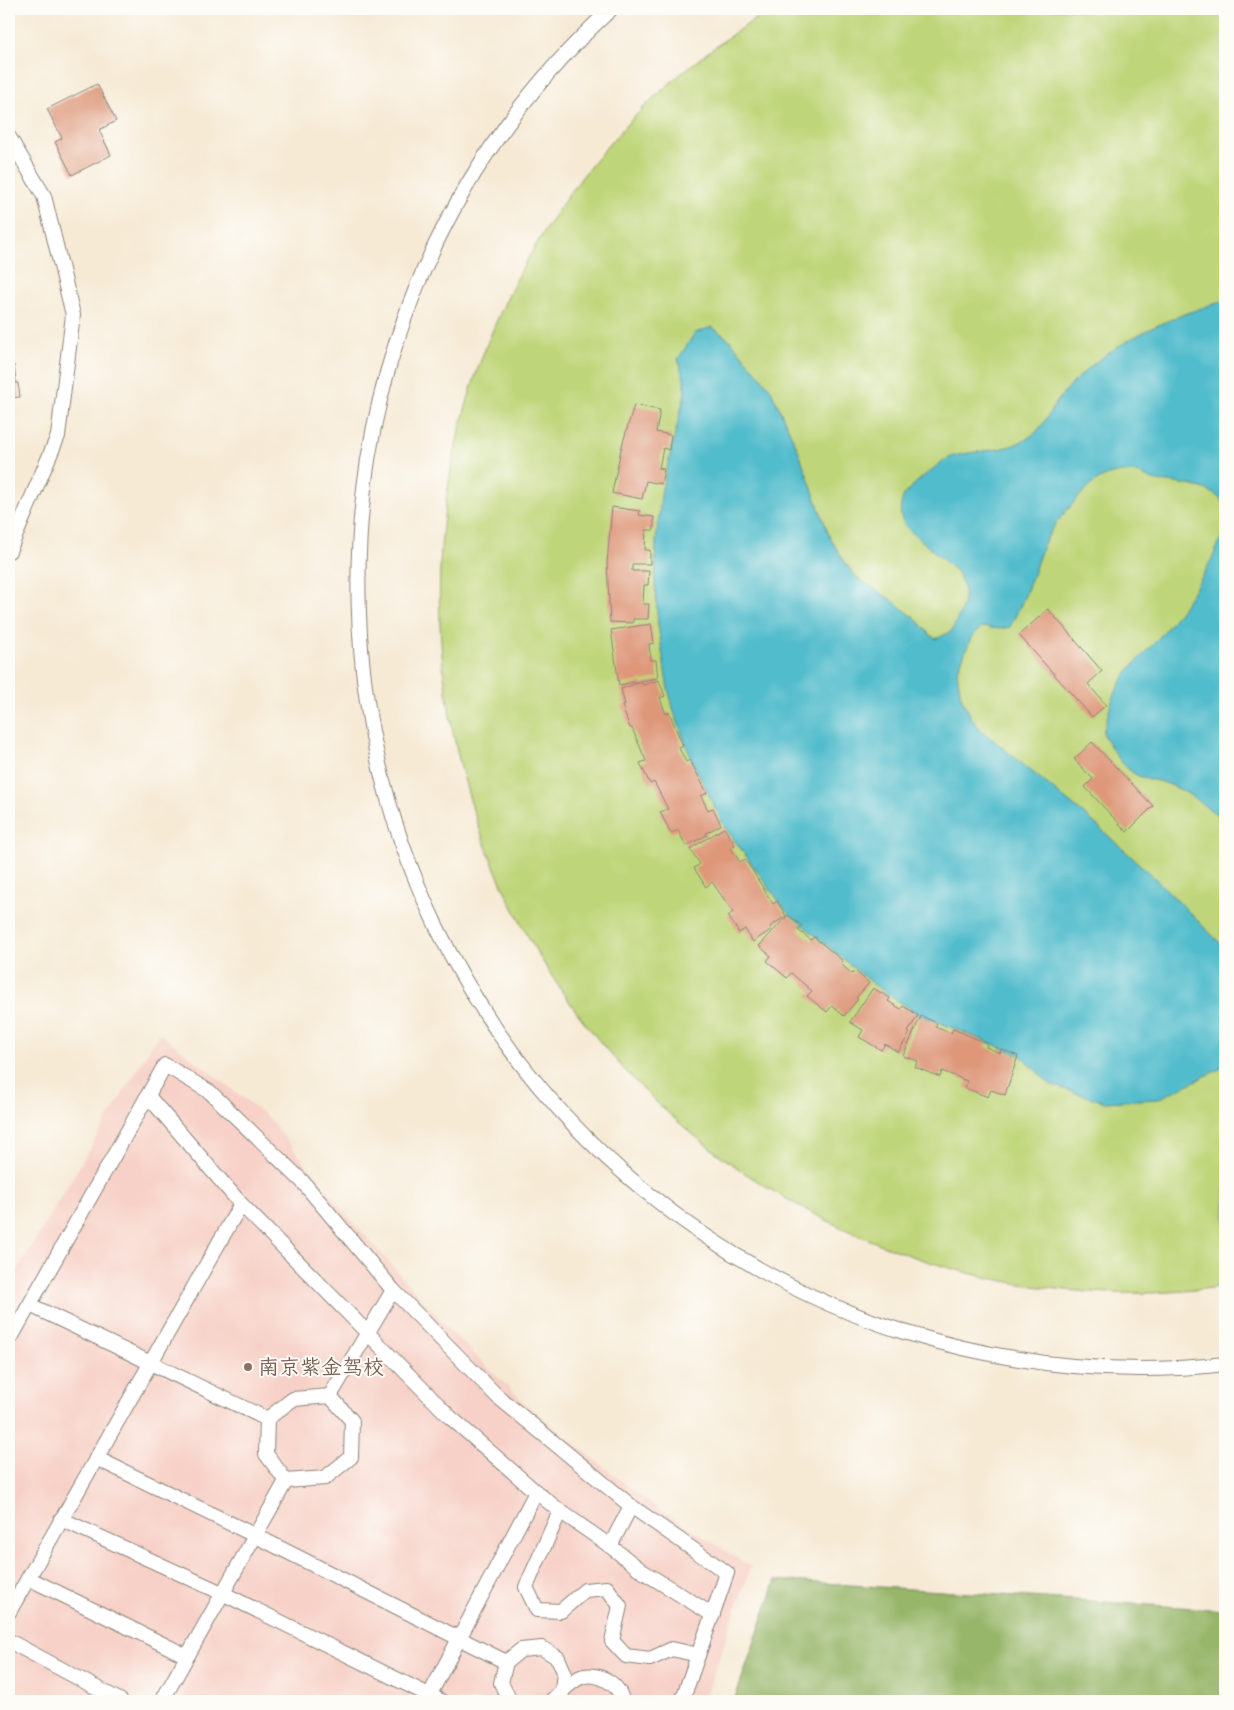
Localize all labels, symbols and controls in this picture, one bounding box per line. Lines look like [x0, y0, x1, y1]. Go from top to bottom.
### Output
place label: 南京紫金驾校 [258, 1354, 384, 1380]
marker: 南京紫金驾校 [242, 1361, 254, 1373]

